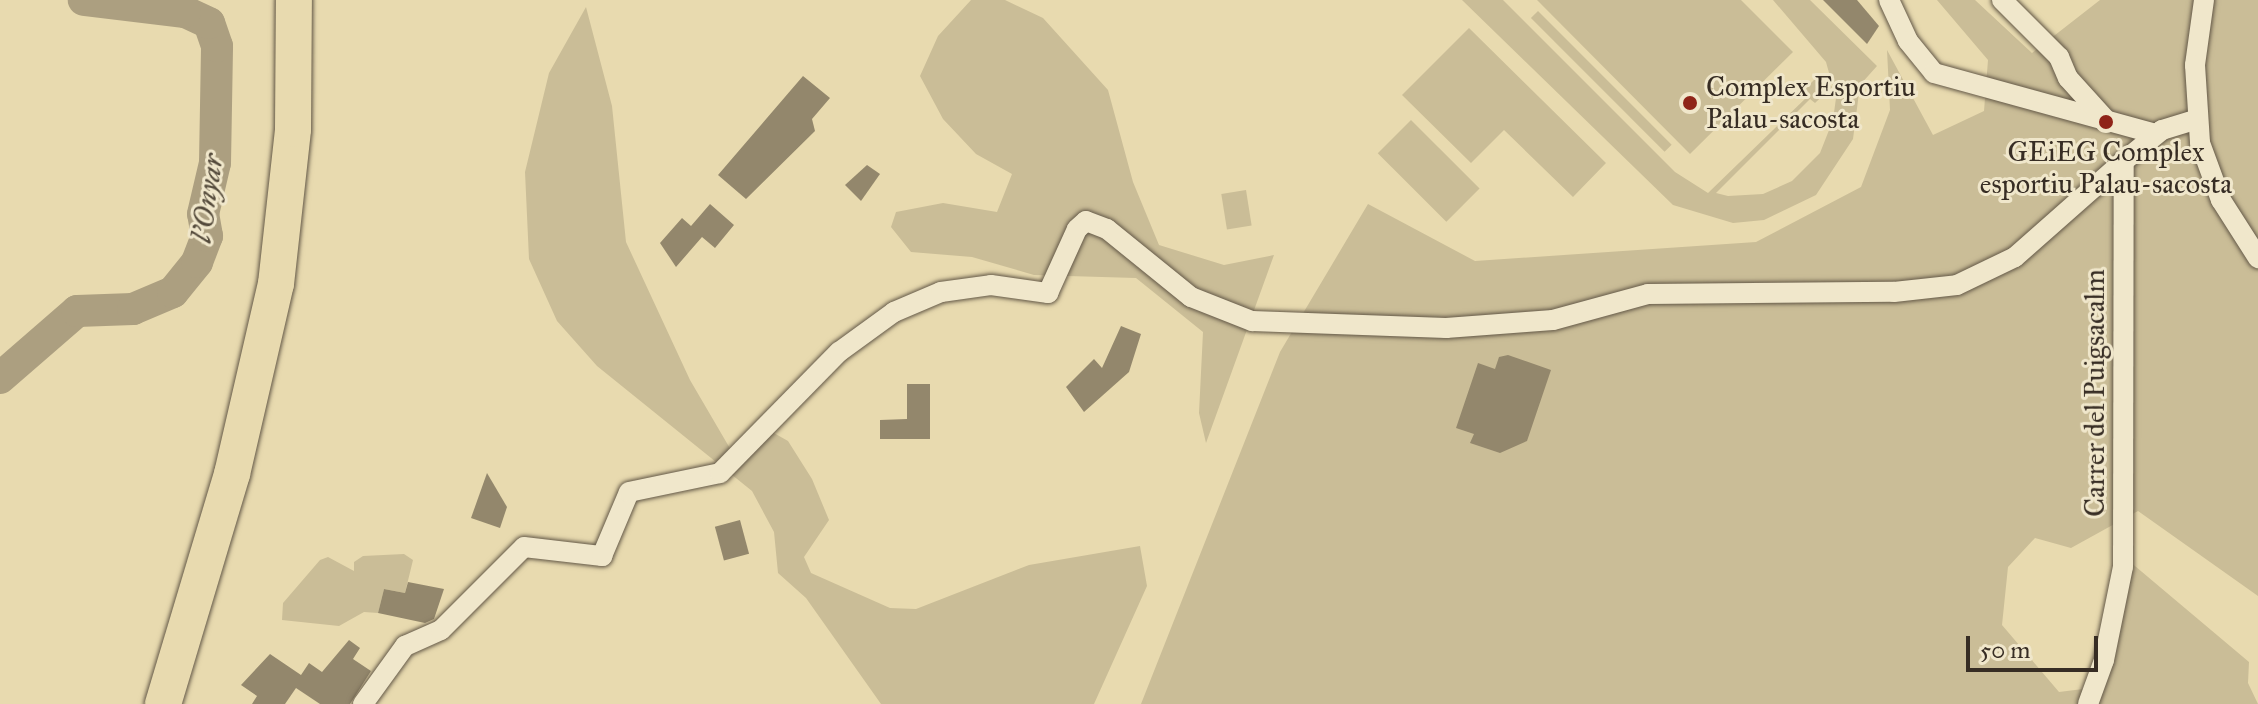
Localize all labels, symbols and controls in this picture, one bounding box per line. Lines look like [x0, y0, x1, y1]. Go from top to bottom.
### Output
place label: Complex Esportiu Palau-sacosta [1706, 70, 1916, 136]
marker: Complex Esportiu Palau-sacosta [1681, 94, 1699, 112]
marker: GEiEG Complex esportiu Palau-sacosta [2097, 113, 2115, 131]
place label: GEiEG Complex esportiu Palau-sacosta [1980, 135, 2232, 201]
water label: l'Onyar [183, 151, 231, 245]
street label: Carrer del Puigsacalm [2078, 269, 2112, 517]
scale bar [1970, 620, 2102, 670]
text: 50 m [1980, 635, 2030, 665]

